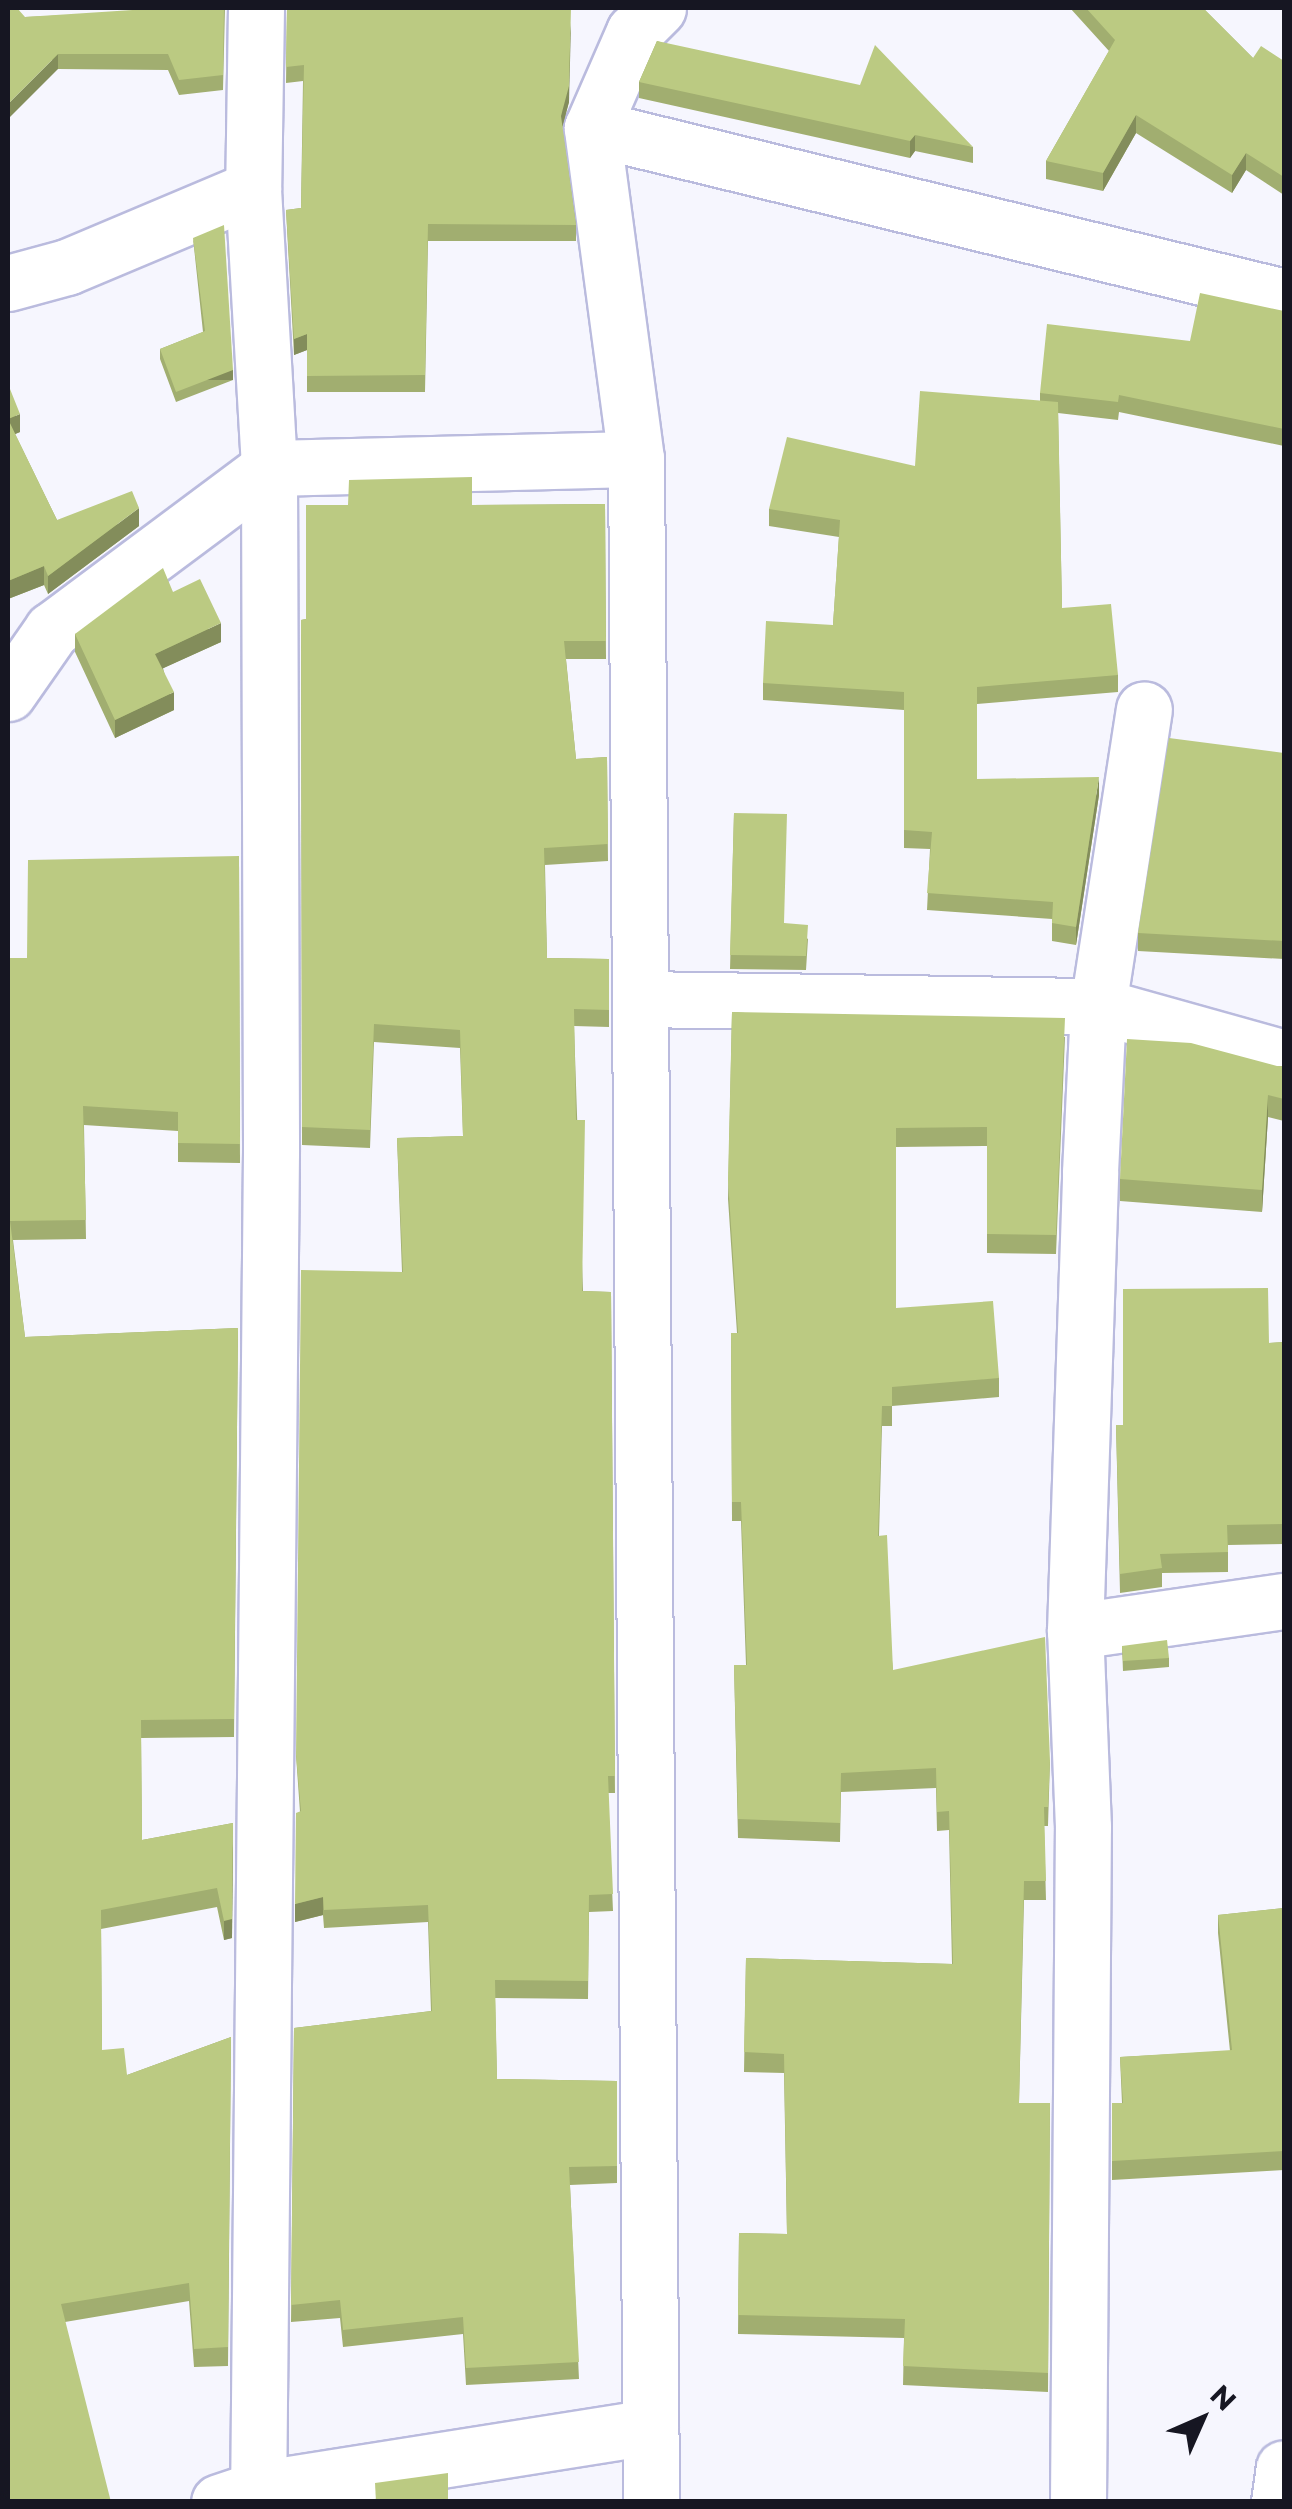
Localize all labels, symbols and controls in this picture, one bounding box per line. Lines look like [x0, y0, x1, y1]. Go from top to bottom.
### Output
north arrow [1152, 2369, 1252, 2469]
text: N [1203, 2378, 1243, 2418]

